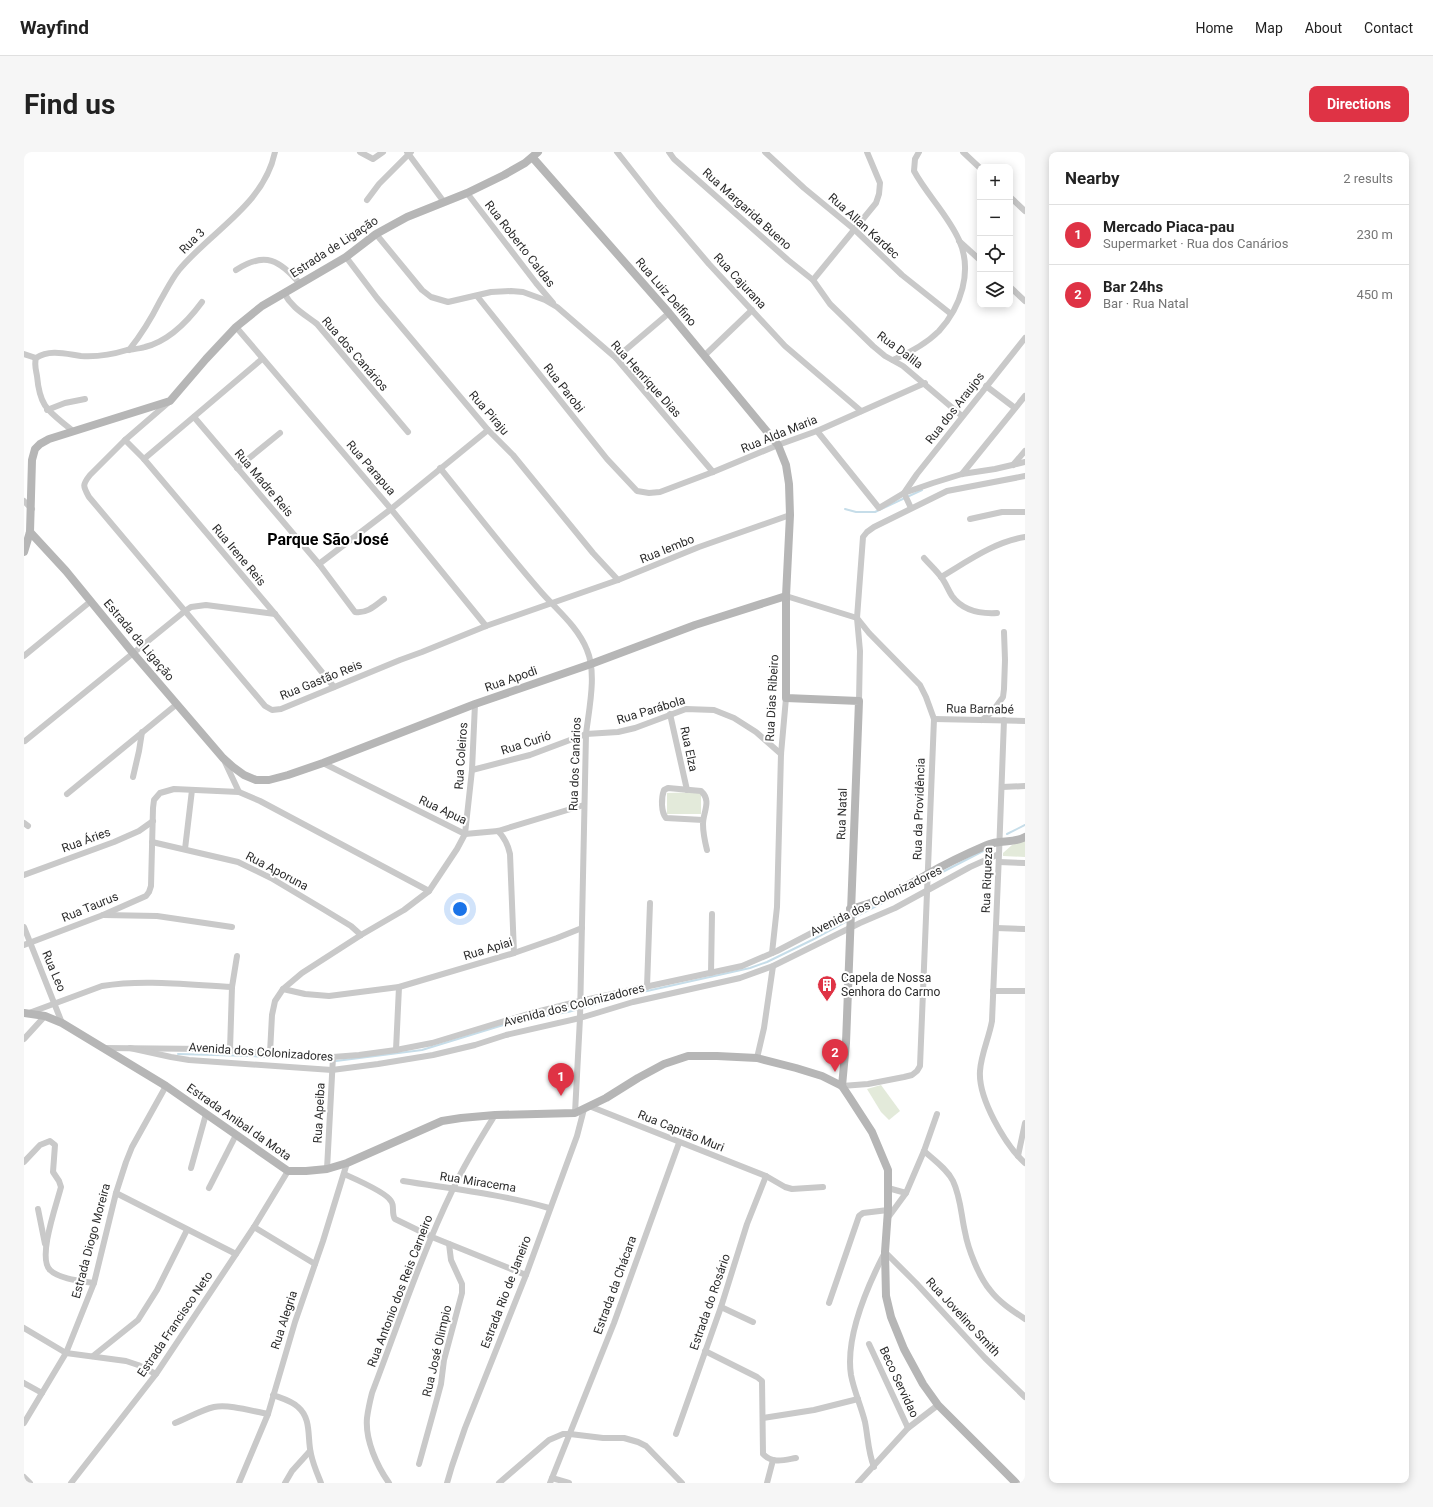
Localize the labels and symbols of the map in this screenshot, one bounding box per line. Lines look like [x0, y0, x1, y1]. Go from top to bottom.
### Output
street label: Rua Margarida Bueno [700, 165, 795, 253]
street label: Rua Allan Kardec [826, 190, 902, 262]
street label: Rua Roberto Caldas [482, 198, 558, 290]
street label: Estrada de Ligação [287, 213, 381, 281]
street label: Rua 3 [176, 225, 208, 257]
street label: Rua Cajurana [711, 250, 769, 312]
street label: Rua Luiz Delfino [633, 255, 699, 329]
street label: Rua dos Canários [319, 314, 391, 394]
street label: Rua Dalila [875, 328, 925, 372]
street label: Rua Henrique Dias [608, 338, 684, 420]
street label: Rua Parobi [541, 361, 587, 415]
street label: Rua dos Araujos [923, 369, 987, 447]
street label: Rua Piraju [466, 388, 512, 438]
street label: Rua Alda Maria [739, 412, 819, 456]
street label: Rua Parapua [343, 438, 399, 498]
street label: Rua Madre Reis [232, 447, 296, 519]
street label: Rua Irene Reis [209, 521, 269, 589]
district label: Parque São José [267, 530, 389, 549]
street label: Rua Iembo [638, 532, 696, 566]
street label: Estrada da Ligação [101, 596, 177, 684]
street label: Rua Dias Ribeiro [763, 654, 781, 742]
street label: Rua Gastão Reis [278, 657, 364, 703]
street label: Rua Apodi [483, 663, 539, 695]
street label: Rua Parábola [615, 693, 687, 727]
street label: Rua Barnabé [946, 701, 1014, 717]
street label: Rua dos Canários [566, 717, 584, 811]
street label: Rua Coleiros [452, 722, 470, 790]
street label: Rua Elza [677, 725, 701, 773]
street label: Rua Curió [499, 728, 553, 758]
street label: Rua da Providência [910, 758, 928, 860]
street label: Rua Natal [834, 788, 850, 840]
street label: Rua Apua [417, 793, 469, 827]
street label: Rua Áries [59, 824, 112, 855]
street label: Rua Riqueza [979, 847, 995, 913]
street label: Rua Aporuna [243, 849, 311, 893]
street label: Avenida dos Colonizadores [808, 863, 944, 939]
street label: Rua Taurus [60, 889, 120, 925]
your location [450, 899, 470, 919]
street label: Rua Apiai [462, 935, 514, 963]
street label: Rua Leo [39, 948, 69, 994]
place label: Capela de Nossa Senhora do Carmo [841, 971, 940, 999]
building icon: Capela de Nossa Senhora do Carmo [816, 974, 838, 1002]
street label: Avenida dos Colonizadores [502, 981, 646, 1029]
pin: 2 [822, 1039, 848, 1072]
street label: Avenida dos Colonizadores [188, 1040, 334, 1064]
pin: 1 [548, 1063, 574, 1096]
street label: Estrada Anibal da Mota [184, 1081, 294, 1163]
street label: Rua Apeiba [310, 1082, 328, 1144]
street label: Rua Capitão Muri [636, 1107, 726, 1155]
street label: Rua Miracema [439, 1169, 517, 1195]
street label: Estrada Diogo Moreira [69, 1182, 113, 1300]
street label: Rua Antonio dos Reis Carneiro [364, 1213, 436, 1369]
street label: Estrada Rio de Janeiro [478, 1233, 534, 1350]
street label: Estrada da Chácara [591, 1234, 639, 1336]
street label: Estrada do Rosário [687, 1252, 733, 1352]
street label: Estrada Francisco Neto [134, 1269, 216, 1379]
street label: Rua Jovelino Smith [923, 1275, 1003, 1359]
street label: Rua Alegria [268, 1289, 300, 1351]
street label: Rua José Olimpio [420, 1304, 454, 1398]
street label: Beco Servidao [876, 1344, 922, 1420]

